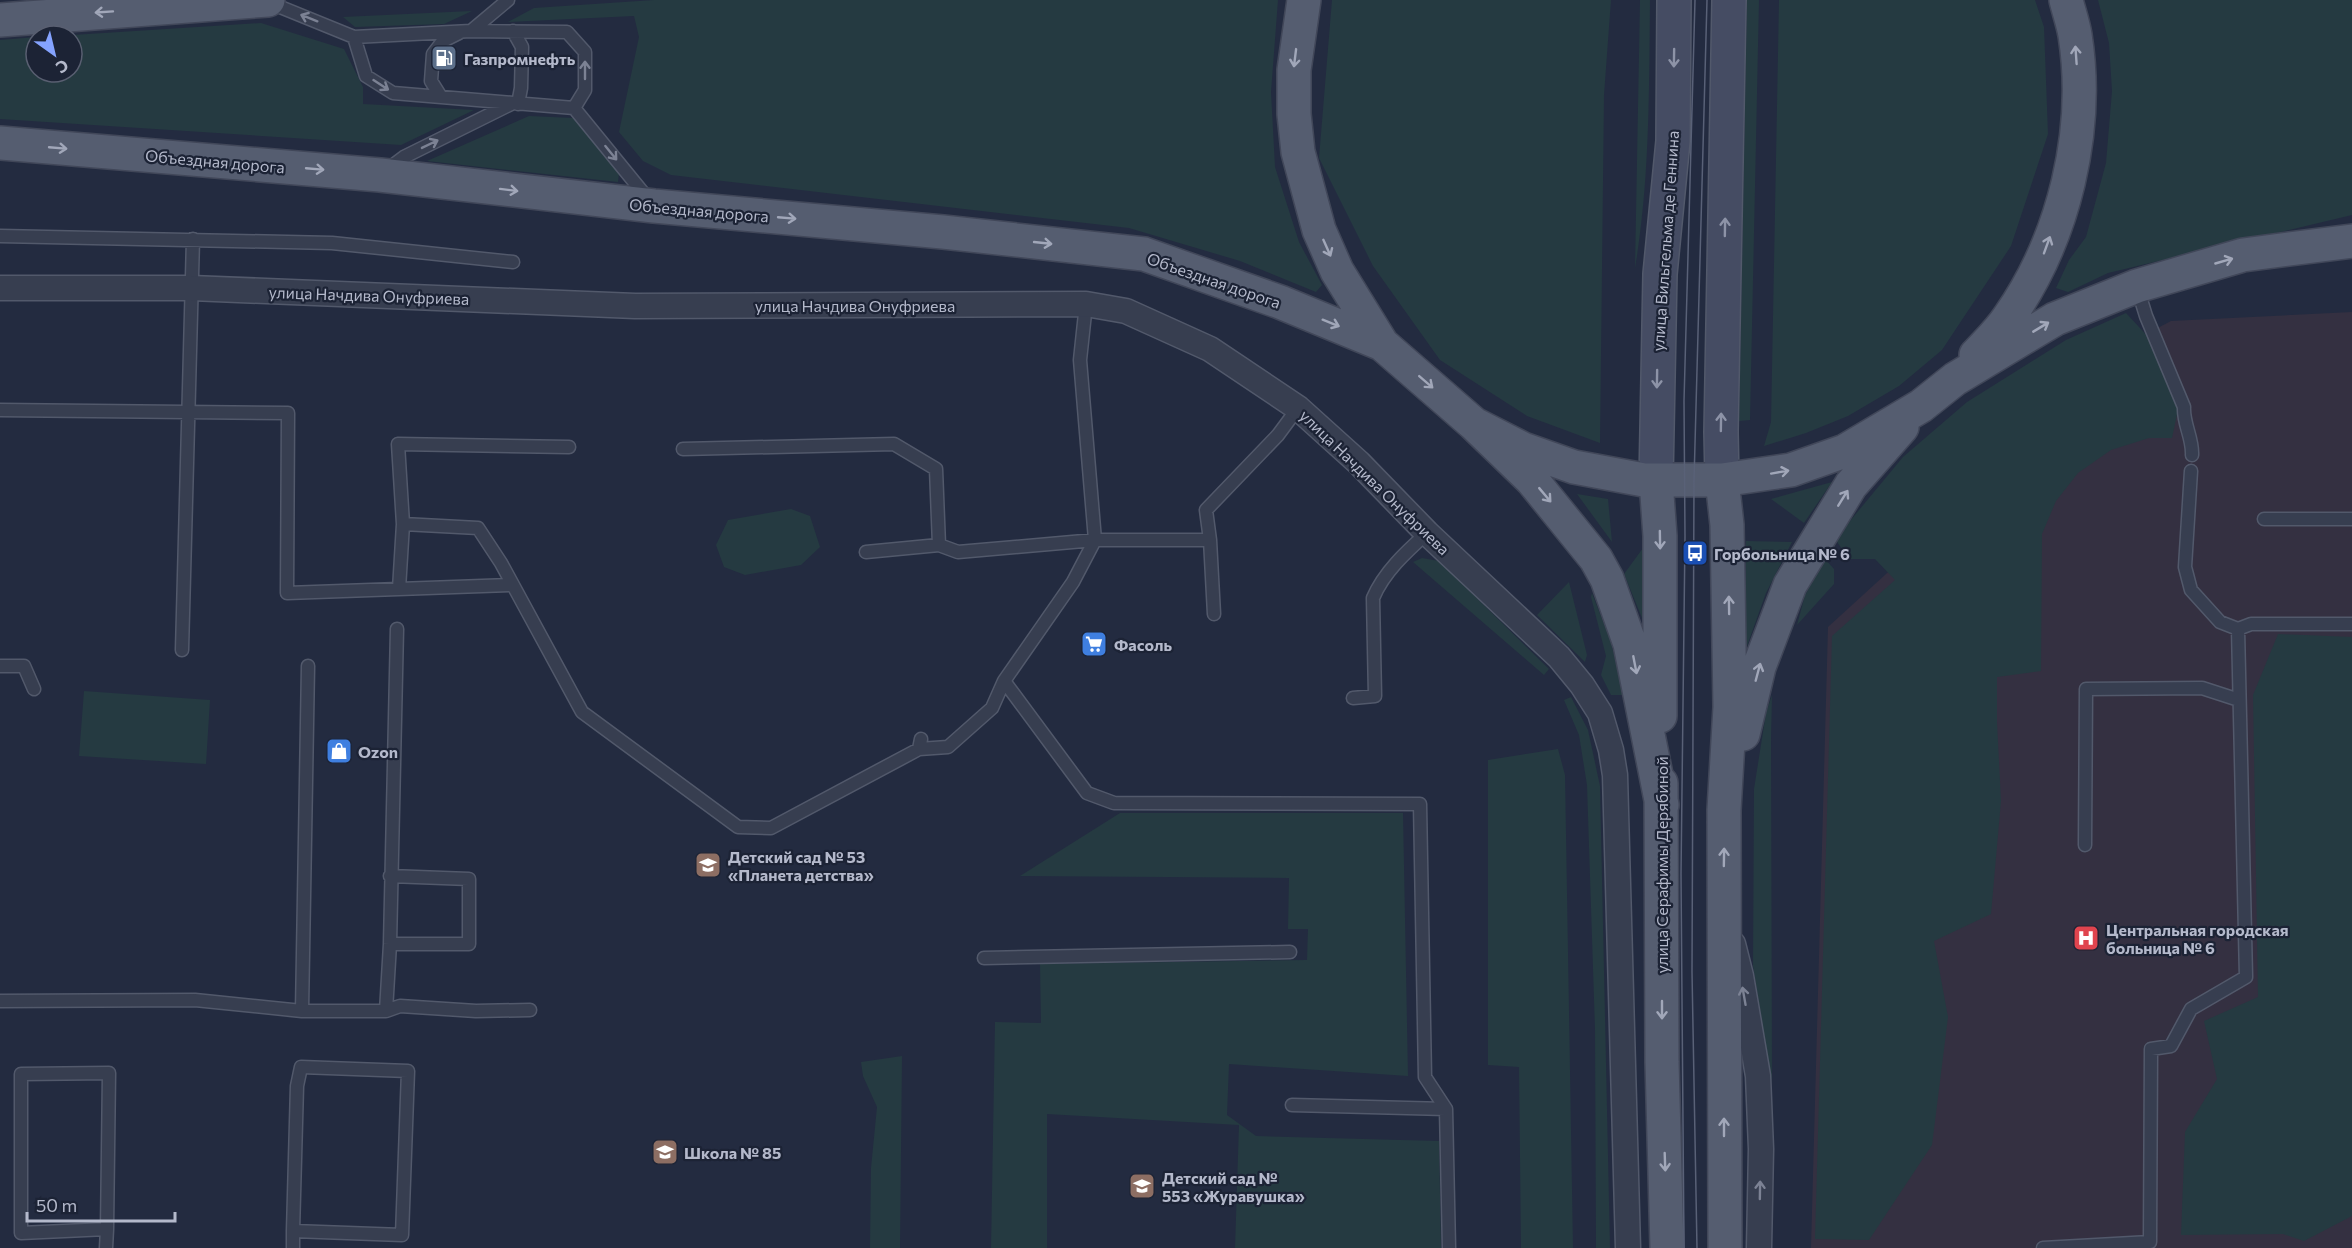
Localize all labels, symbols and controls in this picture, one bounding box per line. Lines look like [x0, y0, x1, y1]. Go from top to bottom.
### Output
one-way arrow [95, 7, 115, 18]
one-way arrow [300, 12, 319, 23]
north arrow [24, 24, 84, 84]
fuel station icon: Газпромнефть [429, 43, 459, 73]
one-way arrow [2071, 45, 2082, 65]
one-way arrow [1289, 47, 1300, 67]
one-way arrow [1668, 48, 1679, 68]
place label: Газпромнефть [464, 49, 576, 68]
text: С [53, 56, 73, 78]
one-way arrow [579, 60, 591, 80]
one-way arrow [372, 79, 389, 92]
street label: улица Вильгельма де Геннина [1648, 130, 1682, 352]
one-way arrow [421, 138, 439, 150]
one-way arrow [48, 143, 68, 154]
street label: Объездная дорога [144, 145, 286, 177]
one-way arrow [604, 145, 617, 161]
one-way arrow [305, 164, 325, 175]
one-way arrow [499, 184, 519, 195]
street label: Объездная дорога [628, 194, 770, 226]
one-way arrow [776, 213, 796, 224]
one-way arrow [1720, 217, 1731, 237]
one-way arrow [2043, 237, 2054, 255]
one-way arrow [1032, 238, 1052, 249]
one-way arrow [1322, 238, 1333, 257]
street label: Объездная дорога [1145, 248, 1283, 312]
one-way arrow [2214, 255, 2233, 266]
street label: улица Начдива Онуфриева [268, 282, 470, 308]
street label: улица Начдива Онуфриева [755, 296, 955, 315]
one-way arrow [1321, 318, 1340, 329]
one-way arrow [2032, 321, 2049, 333]
one-way arrow [1651, 368, 1663, 388]
one-way arrow [1418, 375, 1433, 389]
street label: улица Начдива Онуфриева [1296, 405, 1454, 559]
one-way arrow [1716, 412, 1727, 432]
one-way arrow [1770, 466, 1790, 477]
one-way arrow [1538, 487, 1552, 502]
one-way arrow [1838, 490, 1850, 507]
one-way arrow [1654, 529, 1666, 549]
bus stop icon: Горбольница № 6 [1680, 538, 1710, 568]
place label: Горбольница № 6 [1714, 544, 1850, 563]
one-way arrow [1723, 596, 1734, 616]
supermarket icon: Фасоль [1079, 629, 1109, 659]
place label: Фасоль [1114, 635, 1172, 654]
one-way arrow [1629, 655, 1641, 674]
one-way arrow [1753, 663, 1765, 682]
shop icon: Ozon [324, 736, 354, 766]
place label: Ozon [358, 742, 398, 761]
street label: улица Серафимы Дерябиной [1652, 756, 1671, 974]
place label: Детский сад № 53 «Планета детства» [728, 847, 874, 884]
one-way arrow [1718, 847, 1730, 867]
school or university icon: Детский сад № 53 «Планета детства» [693, 850, 723, 880]
place label: Центральная городская больница № 6 [2106, 920, 2289, 957]
hospital icon: Центральная городская больница № 6 [2071, 923, 2101, 953]
one-way arrow [1739, 986, 1750, 1006]
one-way arrow [1656, 1000, 1668, 1020]
one-way arrow [1718, 1117, 1730, 1137]
school or university icon: Школа № 85 [650, 1137, 680, 1167]
place label: Школа № 85 [684, 1143, 781, 1162]
one-way arrow [1659, 1152, 1671, 1172]
place label: Детский сад № 553 «Журавушка» [1162, 1168, 1305, 1205]
school or university icon: Детский сад № 553 «Журавушка» [1127, 1171, 1157, 1201]
one-way arrow [1754, 1180, 1766, 1200]
scale bar [27, 1185, 176, 1223]
text: 50 m [36, 1194, 77, 1216]

